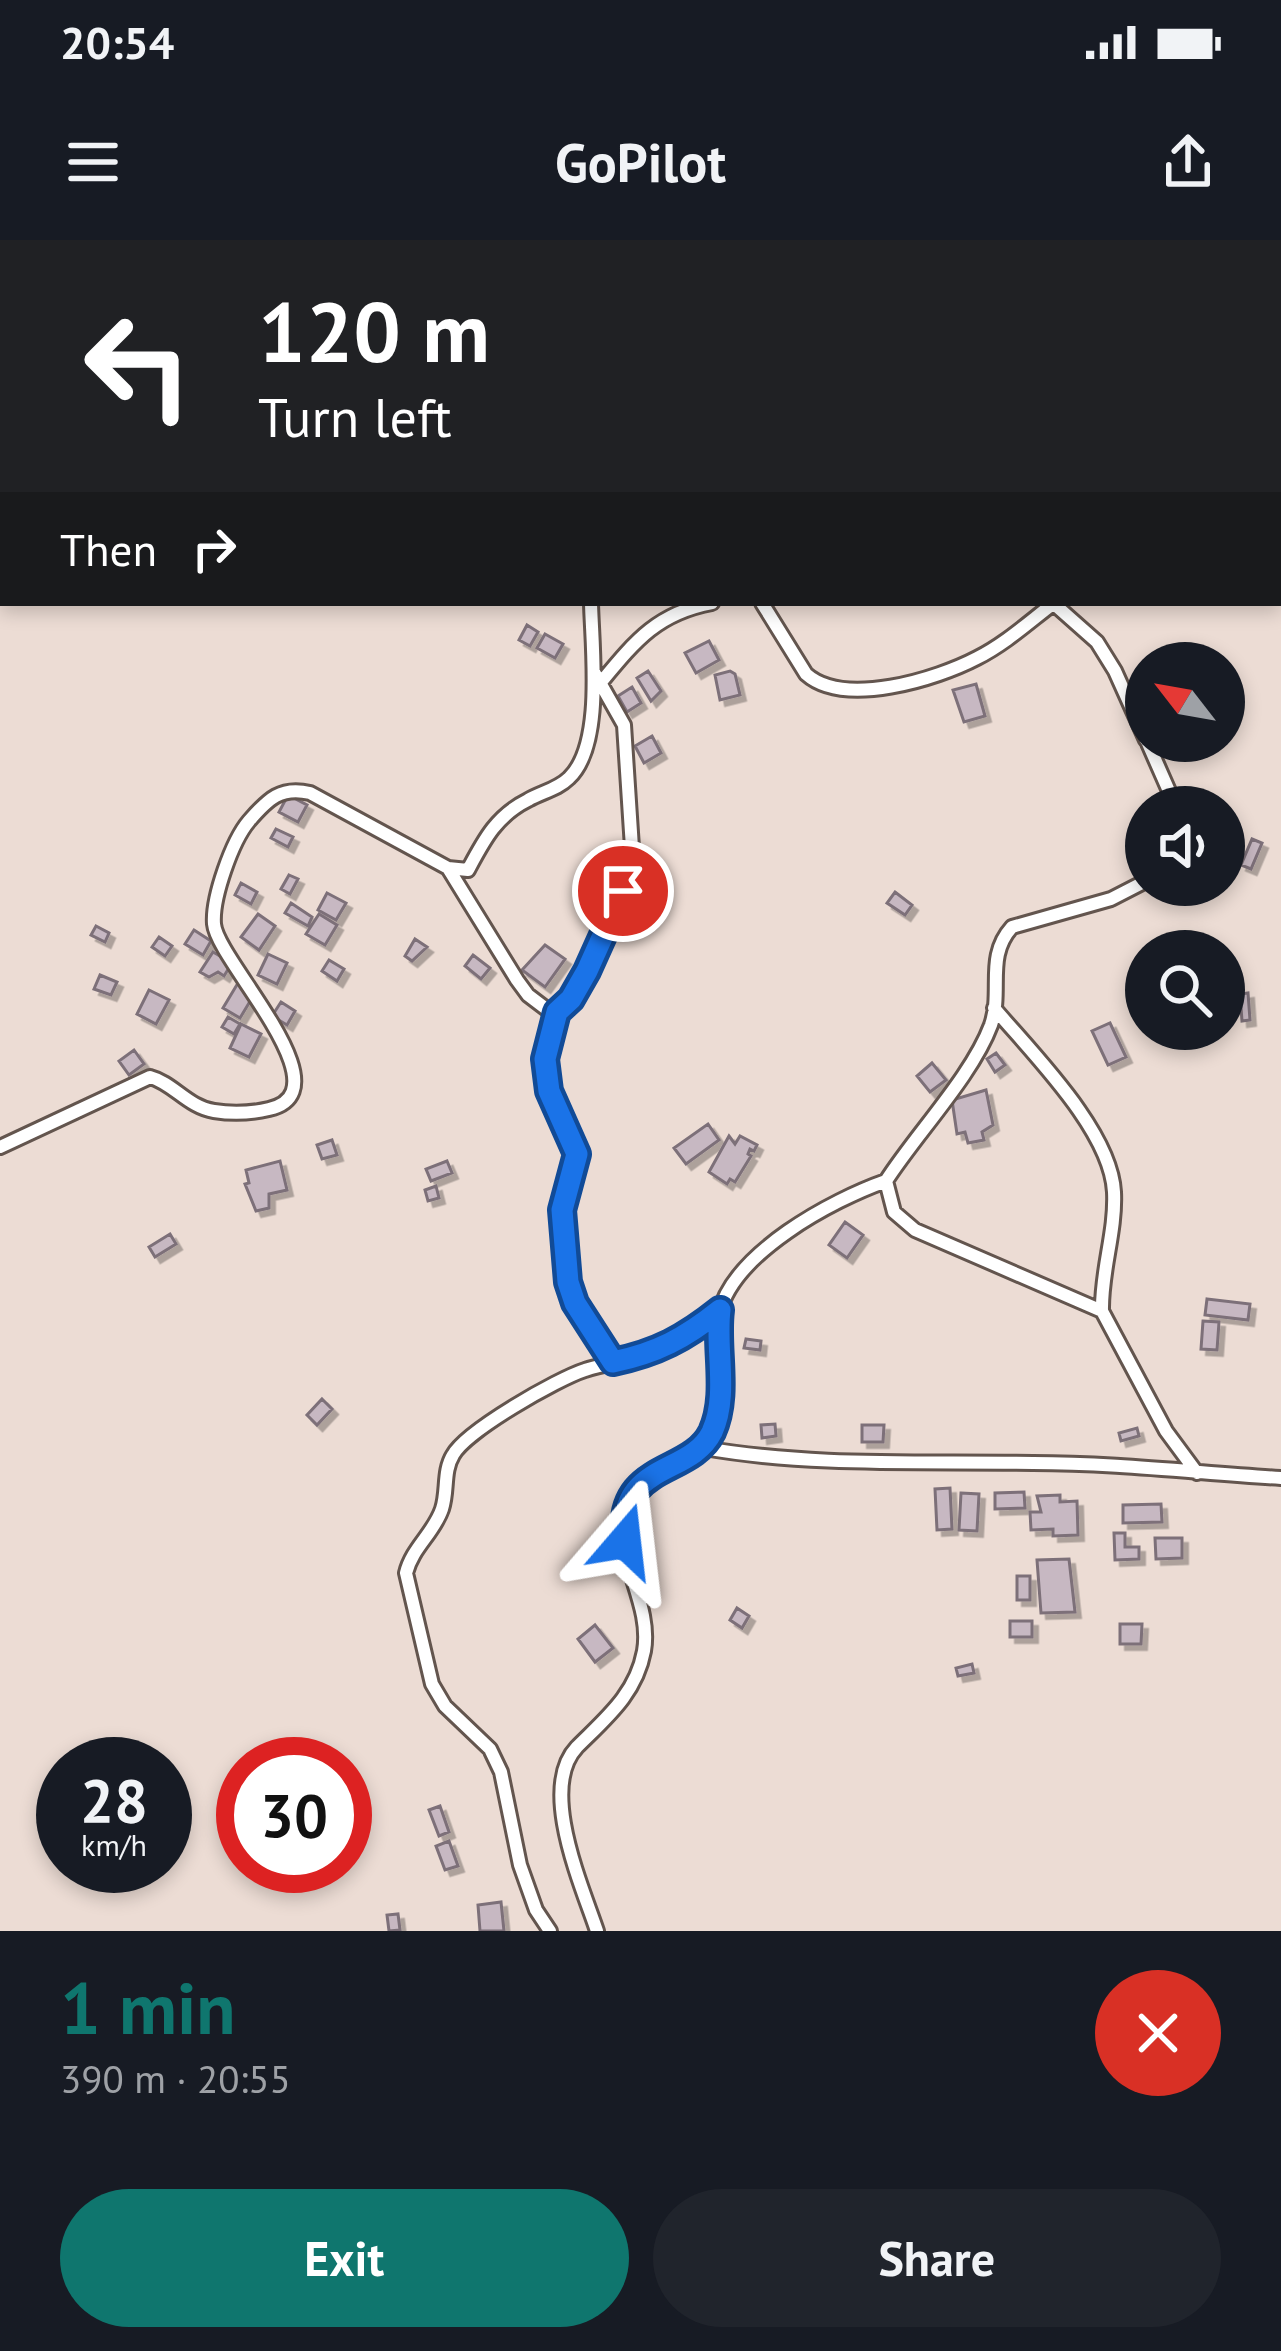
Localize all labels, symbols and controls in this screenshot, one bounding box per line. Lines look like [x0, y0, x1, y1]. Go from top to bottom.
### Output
text: 20:54 [60, 13, 174, 71]
text: GoPilot [555, 127, 726, 197]
icon: menu [60, 129, 126, 195]
icon: share [1155, 129, 1221, 195]
text: 120 m [258, 276, 490, 385]
icon: left [60, 288, 216, 444]
text: Turn left [258, 382, 452, 452]
icon: right [181, 516, 247, 582]
text: Then [60, 520, 157, 578]
north arrow [1125, 642, 1245, 762]
map controls [1125, 642, 1245, 1050]
button: sound [1125, 786, 1245, 906]
pin [572, 840, 674, 942]
icon: arrive [590, 858, 656, 924]
button: search [1125, 930, 1245, 1050]
position arrow [562, 1478, 688, 1604]
speed limit sign: 30 [216, 1737, 372, 1893]
text: 28 [80, 1761, 148, 1839]
text: km/h [81, 1825, 147, 1864]
text: 1 min [60, 1961, 236, 2054]
button: close [1095, 1970, 1221, 2096]
text: 390 m · 20:55 [60, 2053, 291, 2104]
button: Exit [60, 2189, 629, 2327]
button: Share [653, 2189, 1221, 2327]

